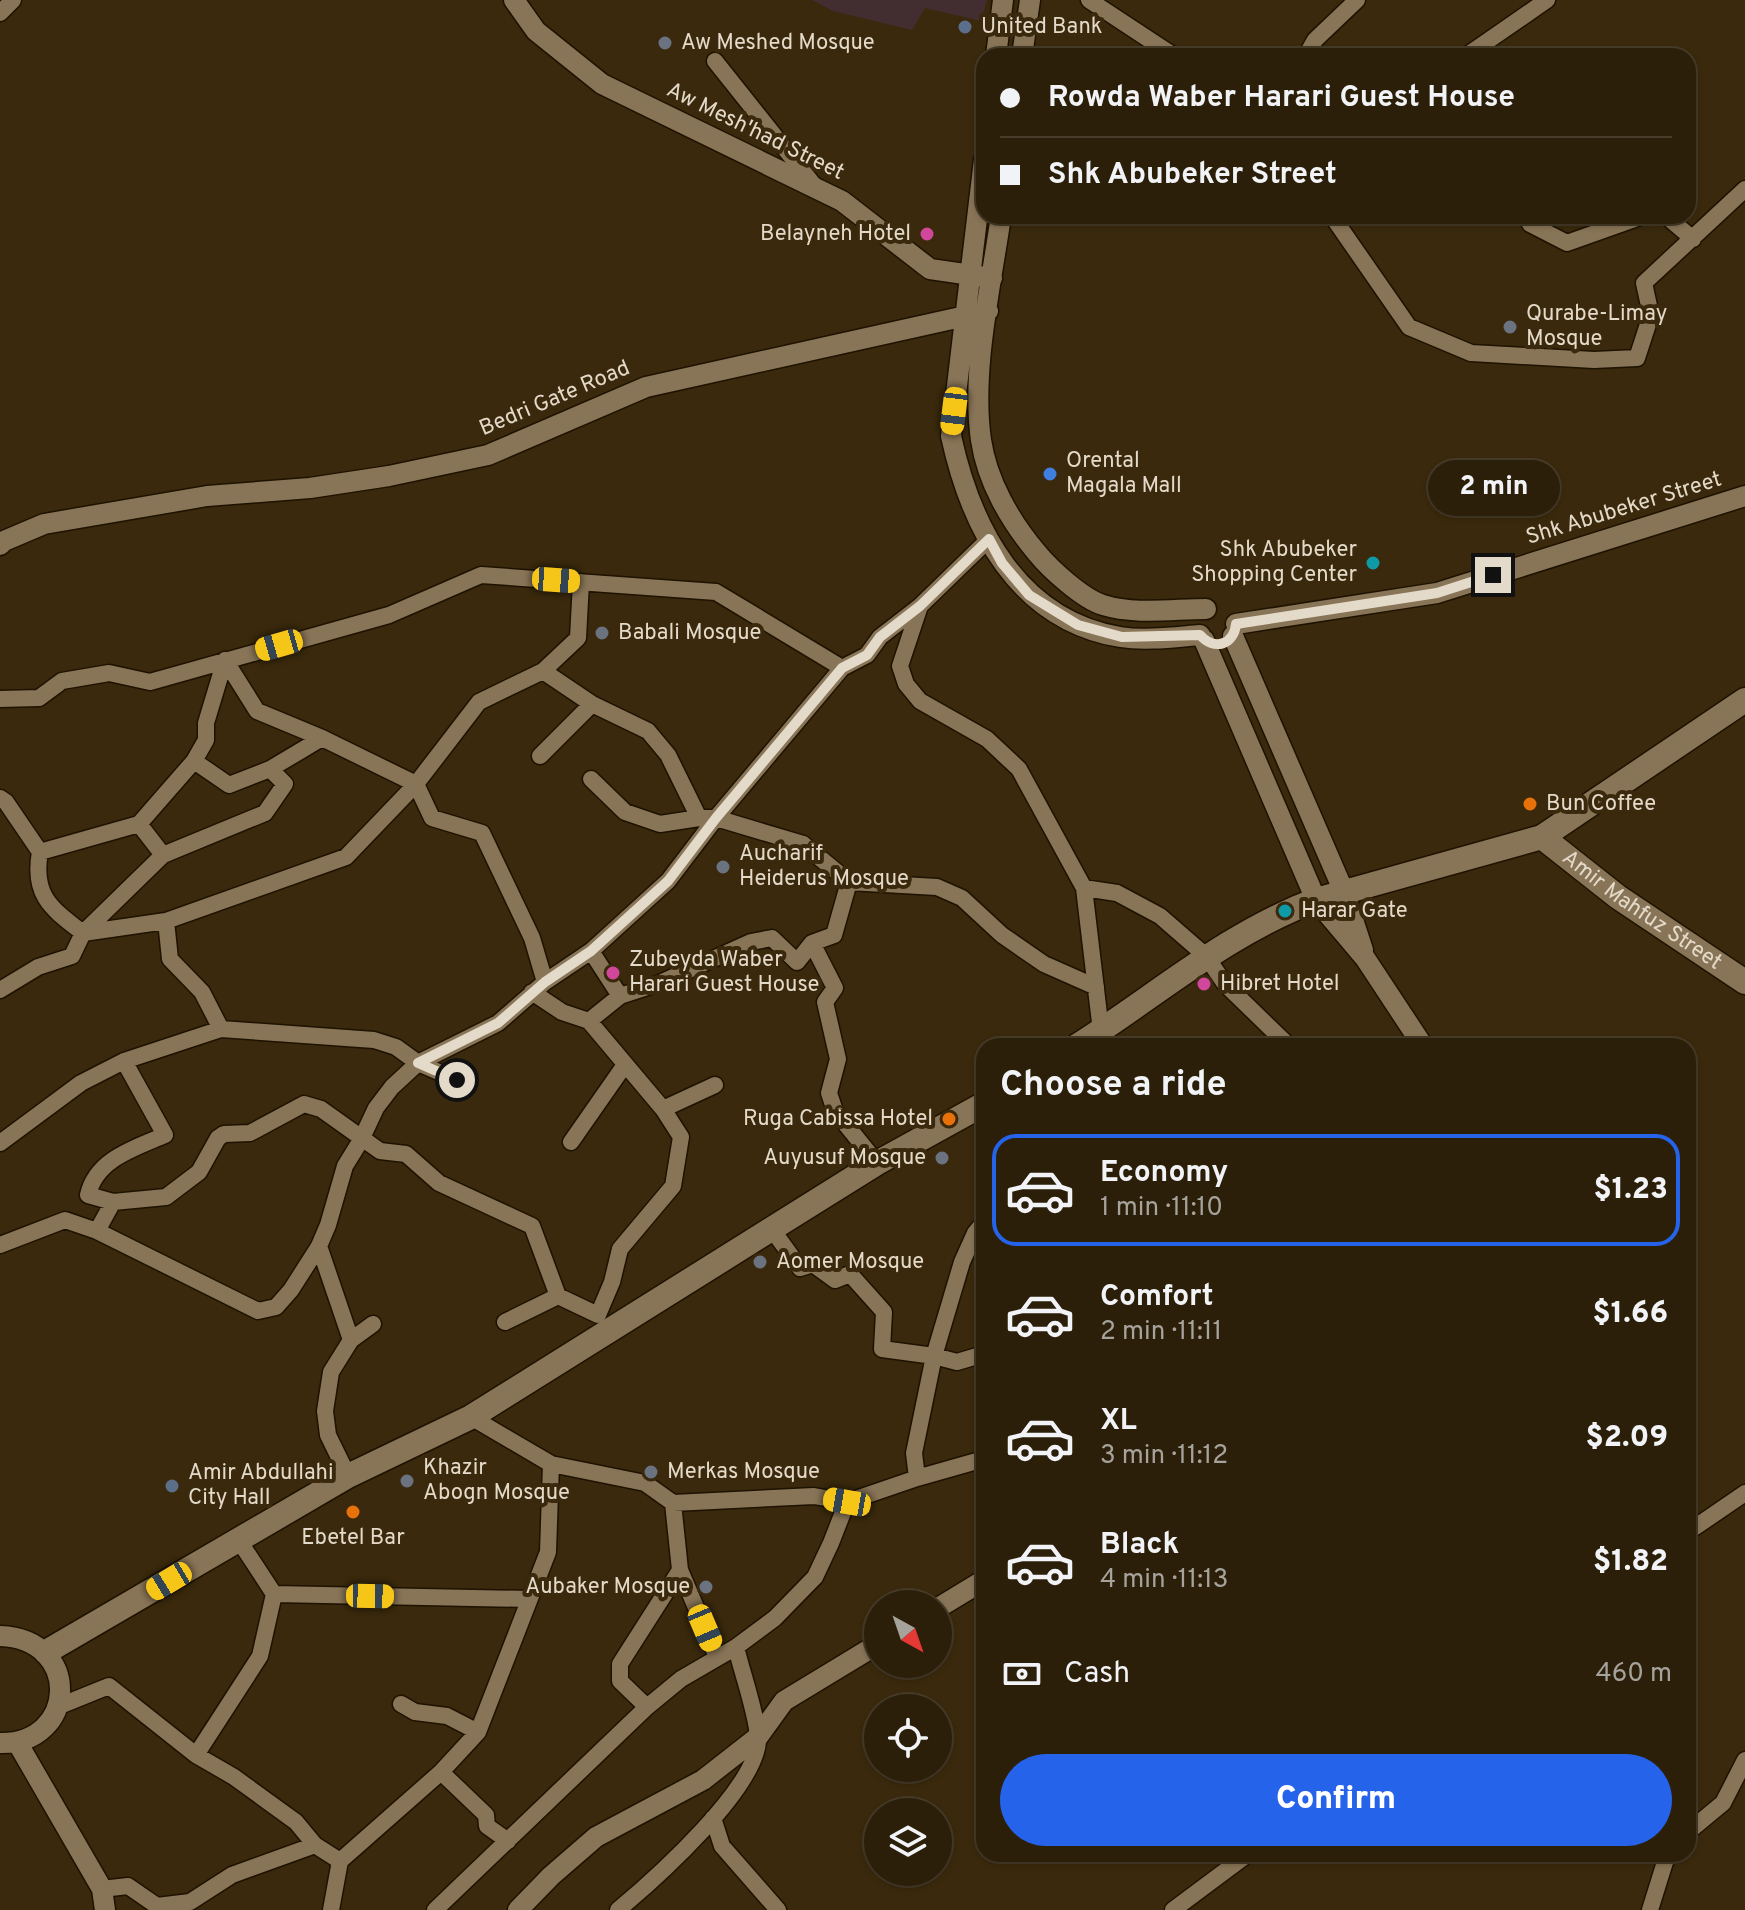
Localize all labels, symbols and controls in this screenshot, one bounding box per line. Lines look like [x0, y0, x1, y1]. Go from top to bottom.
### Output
place label: United Bank [981, 14, 1103, 41]
marker: United Bank [956, 18, 974, 36]
place label: Aw Meshed Mosque [681, 30, 875, 57]
marker: Aw Meshed Mosque [656, 34, 674, 52]
street label: Aw Mesh'had Street [662, 77, 848, 187]
text: Rowda Waber Harari Guest House [1048, 80, 1515, 117]
text: Shk Abubeker Street [1048, 157, 1337, 194]
place label: Belayneh Hotel [760, 221, 911, 248]
marker: Belayneh Hotel [918, 225, 936, 243]
place label: Qurabe-Limay Mosque [1526, 301, 1667, 353]
marker: Qurabe-Limay Mosque [1501, 318, 1519, 336]
street label: Bedri Gate Road [476, 355, 634, 443]
car [939, 386, 969, 436]
place label: Orental Magala Mall [1066, 448, 1182, 500]
callout: 2 min [1427, 459, 1559, 515]
marker: Orental Magala Mall [1041, 465, 1059, 483]
street label: Shk Abubeker Street [1523, 466, 1725, 552]
text: 2 min [1460, 471, 1528, 504]
place label: Shk Abubeker Shopping Center [1191, 537, 1357, 589]
marker: Shk Abubeker Shopping Center [1364, 554, 1382, 572]
route end [1475, 557, 1511, 593]
car [531, 566, 581, 594]
place label: Babali Mosque [618, 620, 761, 647]
marker: Babali Mosque [593, 624, 611, 642]
car [253, 627, 305, 663]
place label: Bun Coffee [1546, 791, 1656, 818]
marker: Bun Coffee [1521, 795, 1539, 813]
place label: Aucharif Heiderus Mosque [739, 841, 909, 893]
street label: Amir Mahfuz Street [1556, 844, 1727, 976]
marker: Aucharif Heiderus Mosque [714, 858, 732, 876]
place label: Harar Gate [1301, 898, 1408, 925]
marker: Harar Gate [1276, 902, 1294, 920]
place label: Zubeyda Waber Harari Guest House [629, 947, 819, 999]
marker: Zubeyda Waber Harari Guest House [604, 964, 622, 982]
place label: Hibret Hotel [1220, 971, 1340, 998]
marker: Hibret Hotel [1195, 975, 1213, 993]
route start [439, 1062, 475, 1098]
text: Choose a ride [1000, 1063, 1226, 1109]
place label: Ruga Cabissa Hotel [743, 1106, 933, 1133]
marker: Ruga Cabissa Hotel [940, 1110, 958, 1128]
place label: Auyusuf Mosque [763, 1145, 926, 1172]
marker: Auyusuf Mosque [933, 1149, 951, 1167]
icon: car [1004, 1154, 1076, 1226]
text: Economy [1100, 1155, 1228, 1192]
text: $1.23 [1593, 1172, 1668, 1209]
text: 1 min · 11:10 [1100, 1192, 1223, 1225]
place label: Aomer Mosque [776, 1249, 924, 1276]
marker: Aomer Mosque [751, 1253, 769, 1271]
icon: car [1004, 1278, 1076, 1350]
text: Comfort [1100, 1279, 1213, 1316]
text: $1.66 [1593, 1296, 1668, 1333]
text: 2 min · 11:11 [1100, 1316, 1222, 1349]
icon: car [1004, 1402, 1076, 1474]
text: XL [1100, 1403, 1137, 1440]
text: $2.09 [1585, 1420, 1668, 1457]
text: 3 min · 11:12 [1100, 1440, 1228, 1473]
place label: Khazir Abogn Mosque [423, 1455, 570, 1507]
place label: Merkas Mosque [667, 1459, 820, 1486]
place label: Amir Abdullahi City Hall [188, 1460, 334, 1512]
marker: Merkas Mosque [642, 1463, 660, 1481]
marker: Khazir Abogn Mosque [398, 1472, 416, 1490]
marker: Amir Abdullahi City Hall [163, 1477, 181, 1495]
car [821, 1486, 873, 1518]
marker: Ebetel Bar [344, 1503, 362, 1521]
place label: Ebetel Bar [301, 1525, 405, 1552]
icon: car [1004, 1526, 1076, 1598]
text: Black [1100, 1527, 1179, 1564]
text: $1.82 [1593, 1544, 1668, 1581]
car [142, 1558, 196, 1604]
text: 4 min · 11:13 [1100, 1564, 1228, 1597]
place label: Aubaker Mosque [525, 1574, 690, 1601]
marker: Aubaker Mosque [697, 1578, 715, 1596]
car [346, 1584, 394, 1608]
north arrow [864, 1590, 952, 1678]
map controls [864, 1590, 952, 1886]
car [685, 1601, 725, 1655]
icon: cash [1000, 1652, 1044, 1696]
text: Cash [1064, 1656, 1130, 1693]
text: 460 m [1596, 1658, 1672, 1691]
button: locate [864, 1694, 952, 1782]
button: Confirm [1000, 1754, 1672, 1846]
button: layers [864, 1798, 952, 1886]

